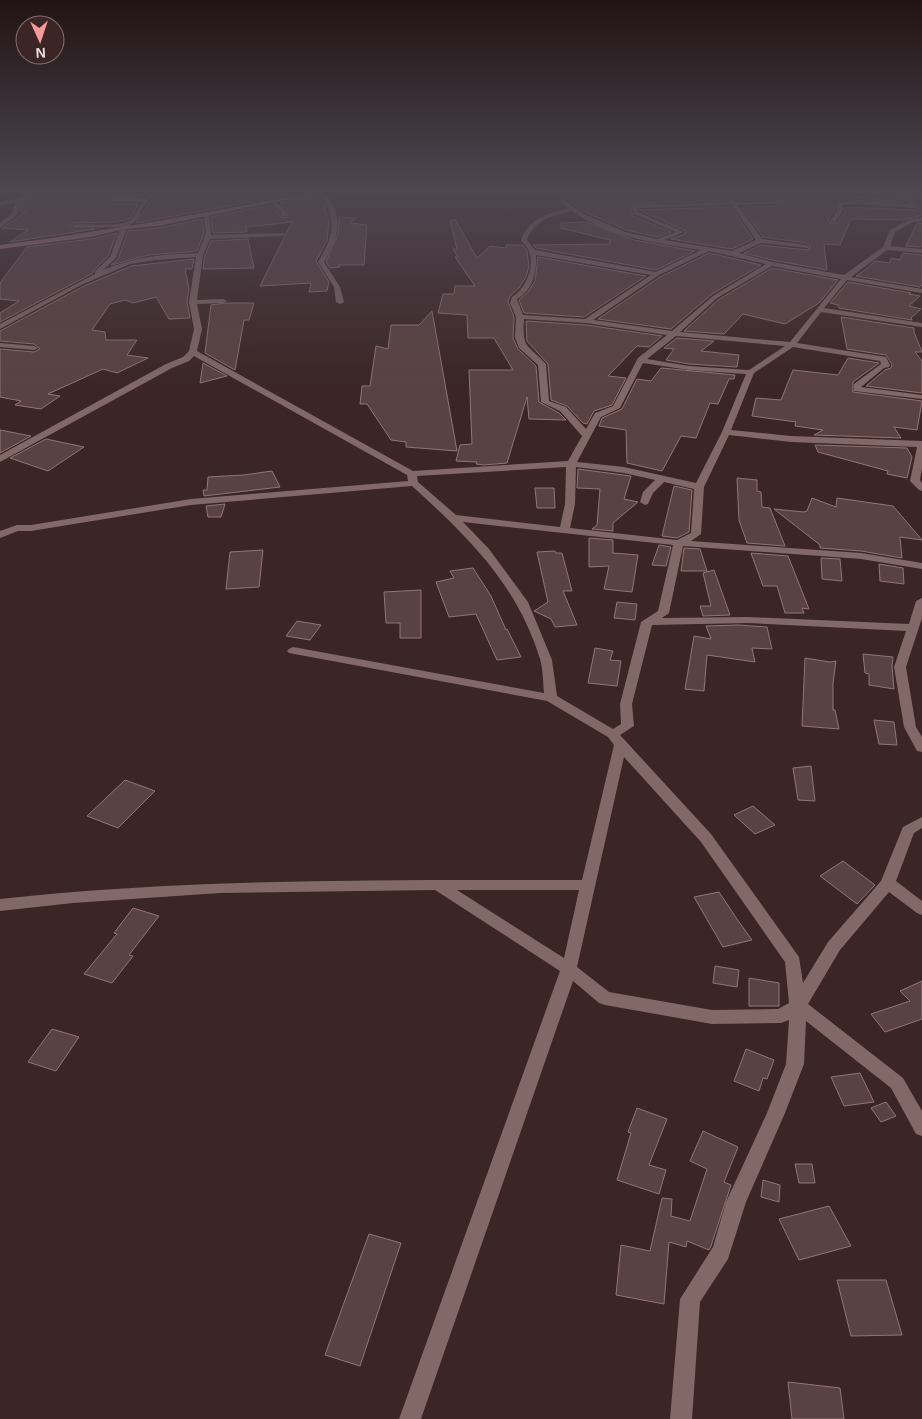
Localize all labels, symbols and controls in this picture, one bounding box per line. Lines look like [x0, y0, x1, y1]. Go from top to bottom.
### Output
north arrow [15, 15, 65, 65]
text: N [35, 45, 46, 61]

